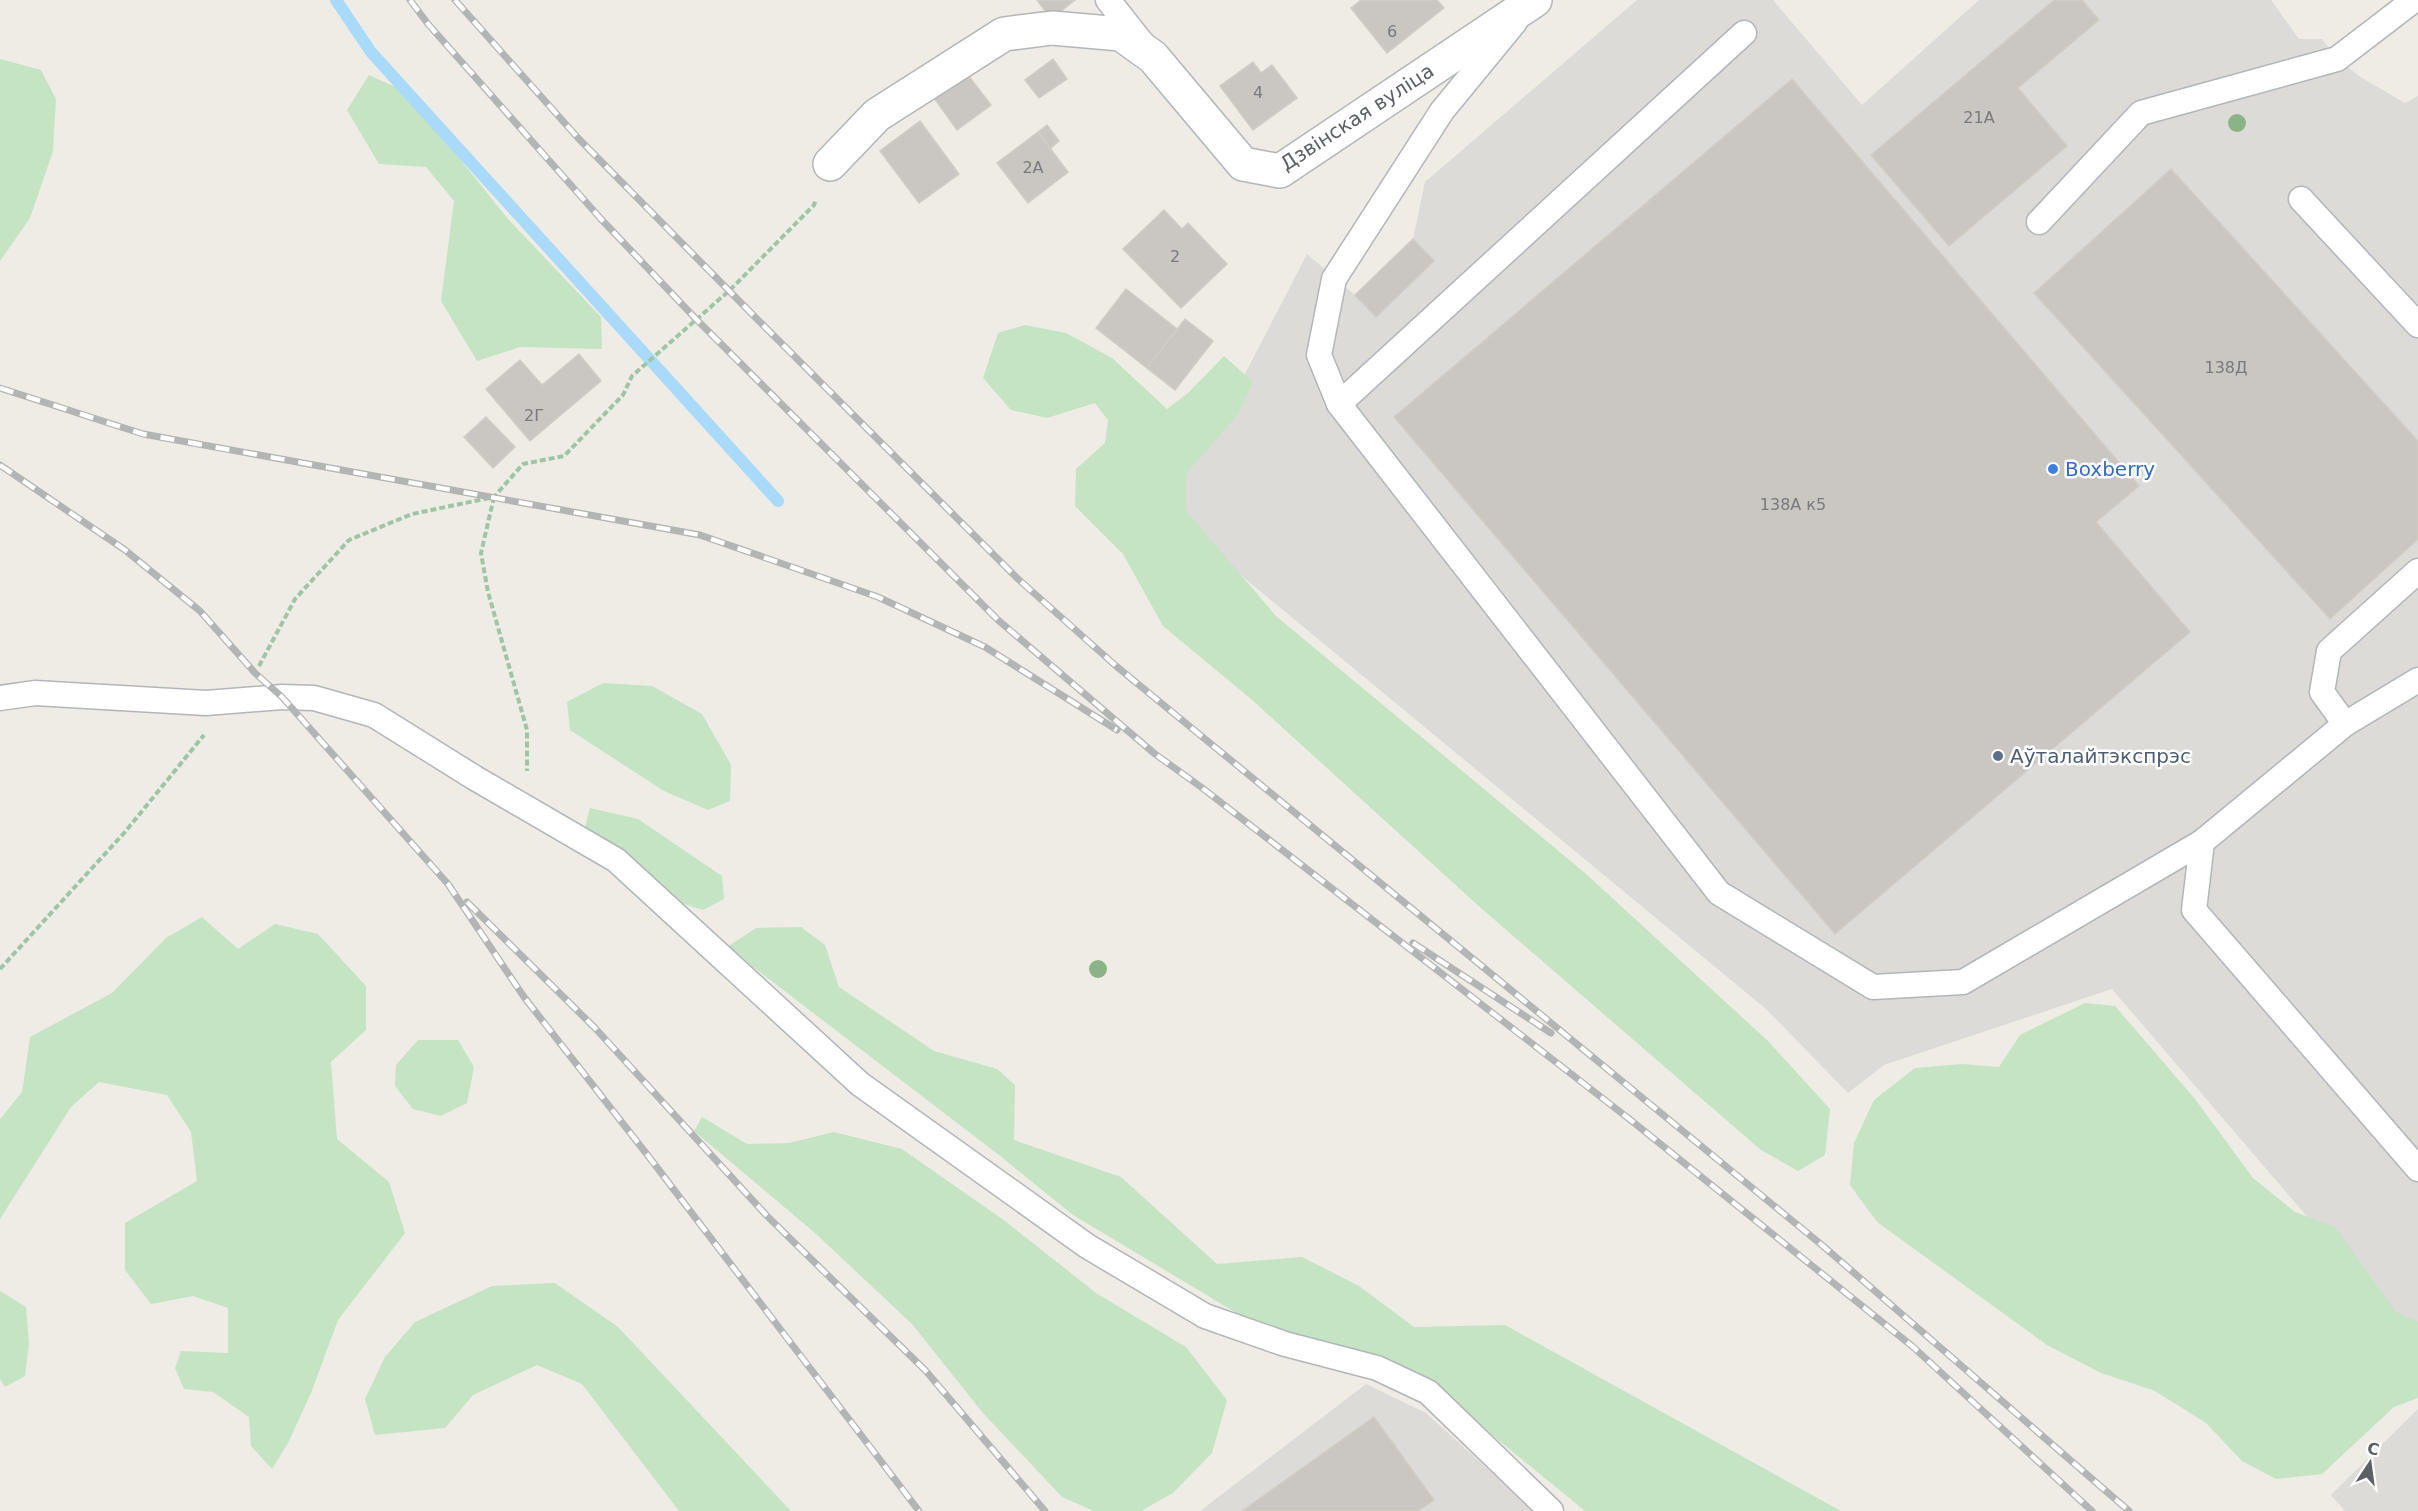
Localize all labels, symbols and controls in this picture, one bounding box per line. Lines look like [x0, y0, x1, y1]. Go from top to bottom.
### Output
house number: 6 [1387, 22, 1397, 41]
street label: Дзвінская вуліца [1276, 58, 1438, 176]
house number: 4 [1253, 83, 1263, 102]
house number: 21А [1963, 108, 1995, 127]
house number: 2А [1022, 158, 1044, 177]
house number: 2 [1170, 247, 1180, 266]
house number: 138Д [2204, 358, 2248, 377]
house number: 2Г [524, 406, 544, 425]
place label: Boxberry [2065, 457, 2155, 481]
marker: Boxberry [2046, 462, 2060, 476]
house number: 138А к5 [1760, 495, 1826, 514]
place label: Аўталайтэкспрэс [2010, 744, 2191, 768]
marker: Аўталайтэкспрэс [1991, 749, 2005, 763]
north arrow [2340, 1433, 2400, 1493]
text: С [2365, 1438, 2381, 1459]

